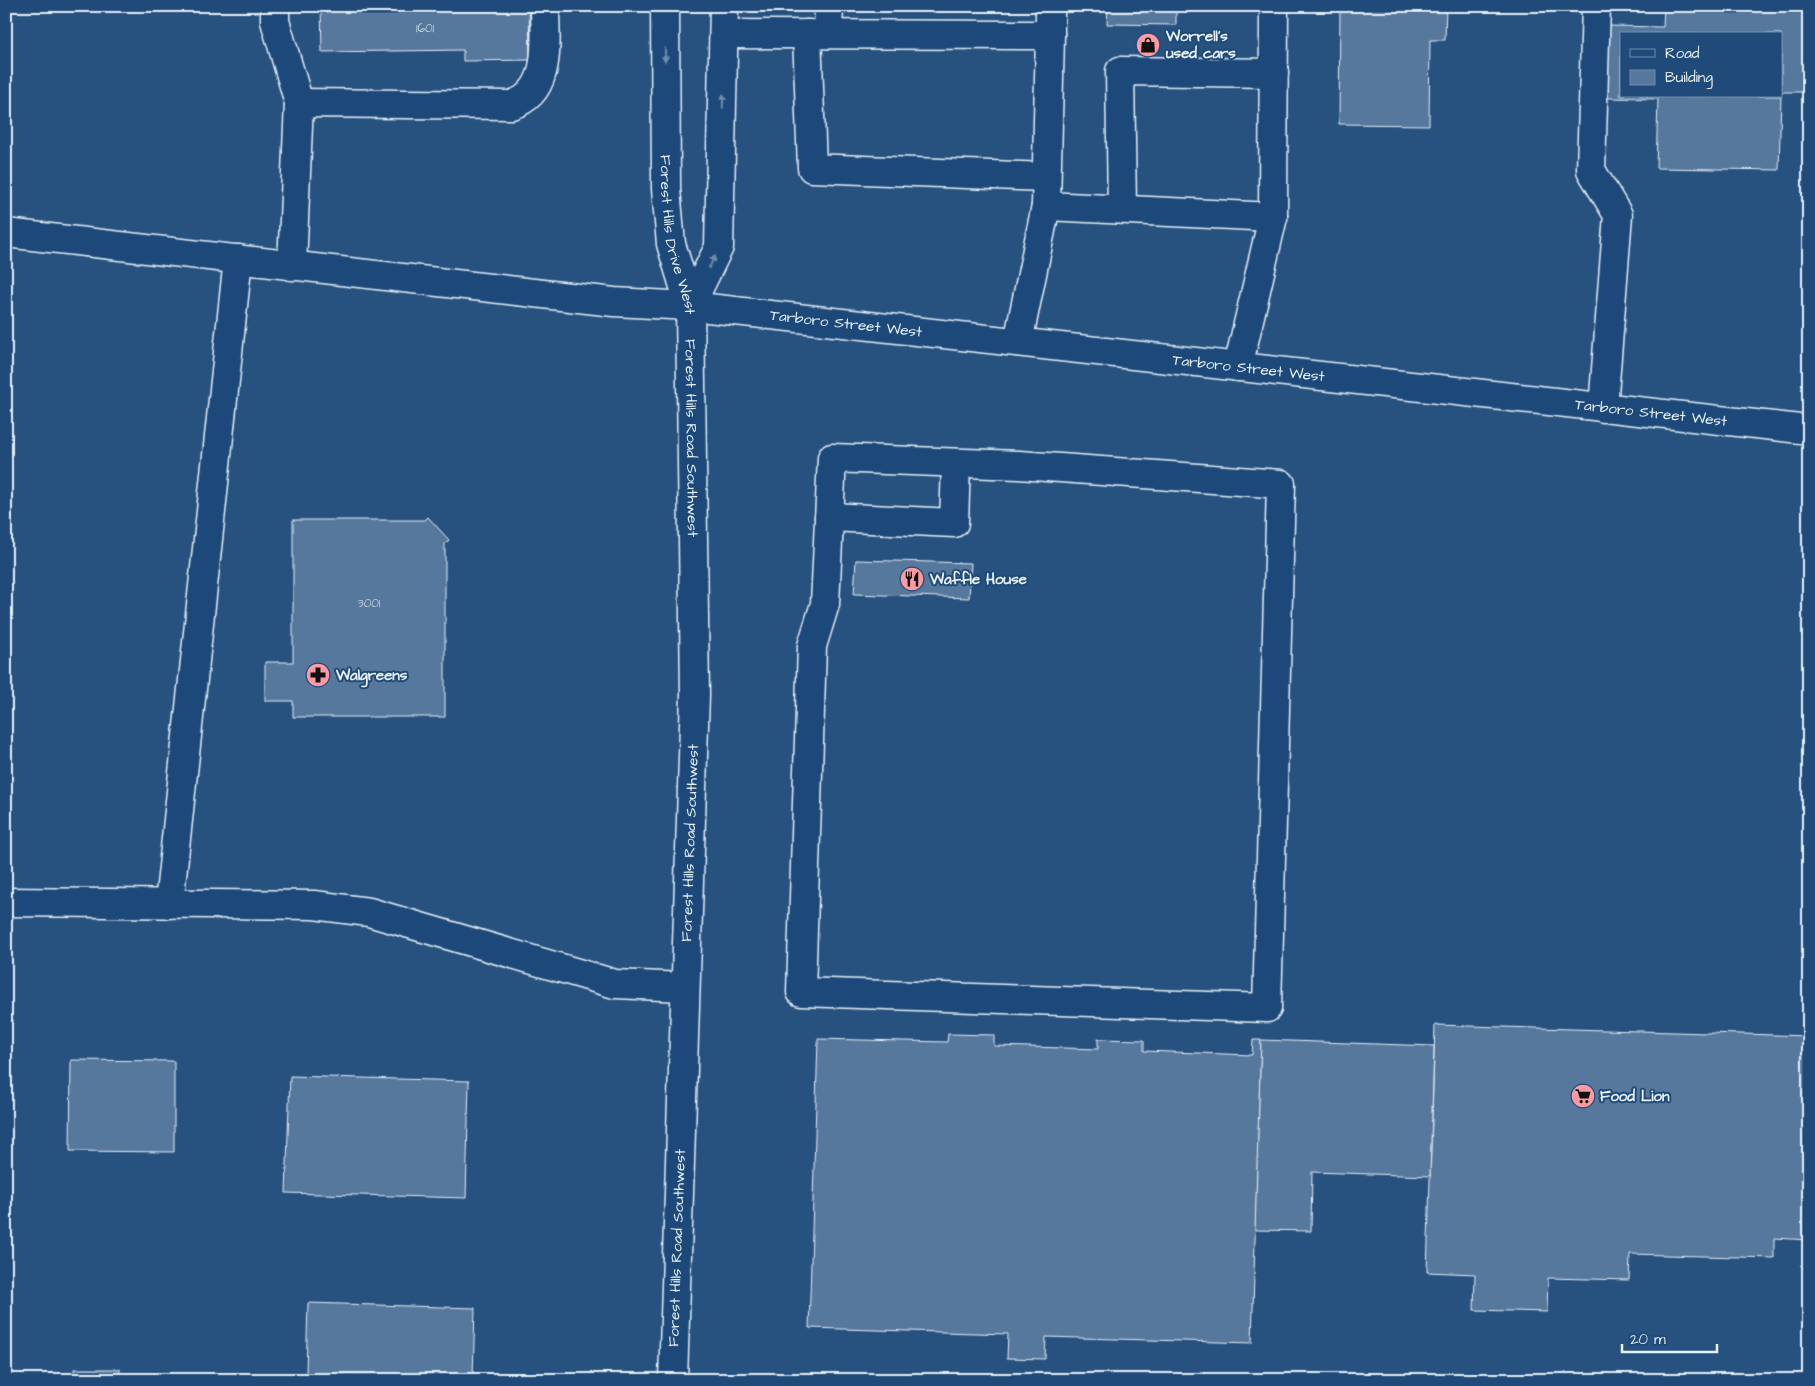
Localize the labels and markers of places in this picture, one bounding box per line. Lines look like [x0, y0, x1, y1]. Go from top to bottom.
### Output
place label: Worrell's used cars [1165, 26, 1236, 64]
shop icon: Worrell's used cars [1135, 32, 1161, 58]
restaurant icon: Waffle House [899, 566, 925, 592]
place label: Waffle House [929, 569, 1027, 590]
pharmacy icon: Walgreens [305, 662, 331, 688]
place label: Walgreens [335, 665, 408, 688]
supermarket icon: Food Lion [1570, 1083, 1596, 1109]
place label: Food Lion [1600, 1086, 1670, 1107]

